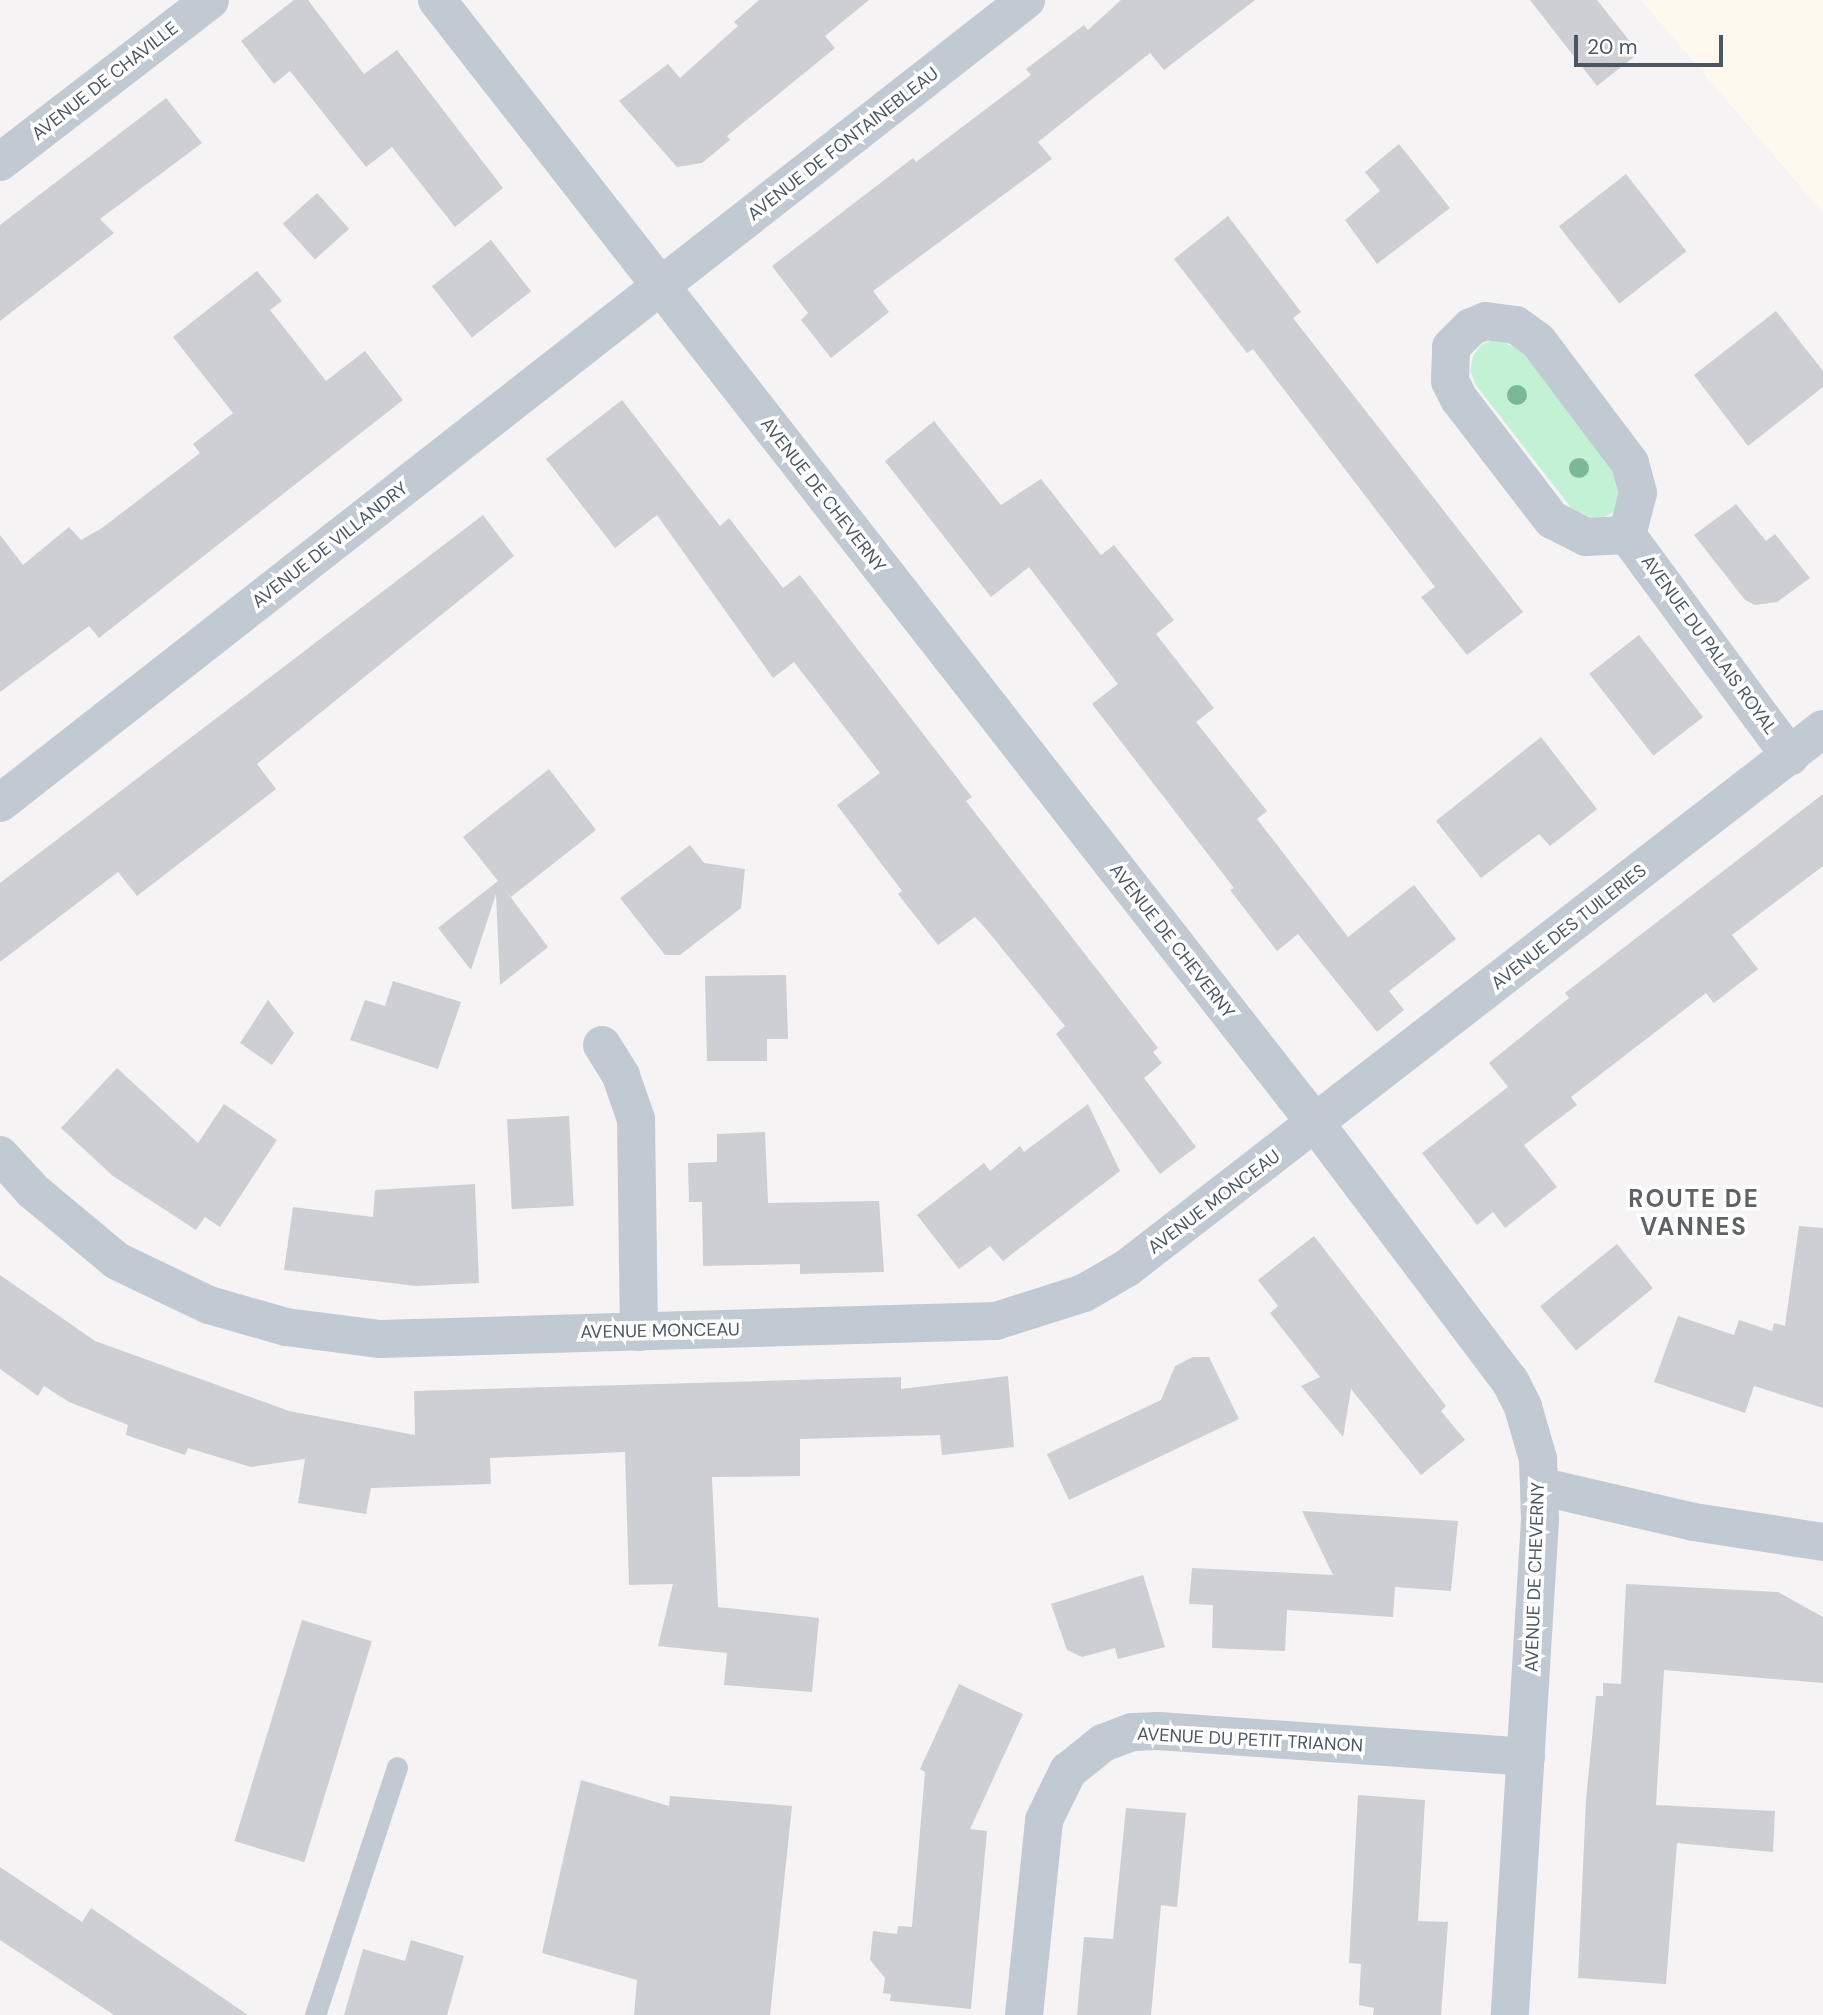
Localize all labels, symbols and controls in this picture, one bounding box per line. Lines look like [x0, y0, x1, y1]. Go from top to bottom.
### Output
street label: AVENUE DE CHAVILLE [28, 17, 182, 145]
scale bar [1578, 21, 1727, 65]
text: 20 m [1587, 33, 1638, 61]
street label: AVENUE DE FONTAINEBLEAU [743, 63, 943, 225]
street label: AVENUE DE CHEVERNY [756, 413, 890, 577]
street label: AVENUE DE VILLANDRY [248, 478, 412, 612]
street label: AVENUE DU PALAIS ROYAL [1637, 551, 1781, 739]
street label: AVENUE DE CHEVERNY [1105, 859, 1239, 1023]
street label: AVENUE DES TUILERIES [1487, 860, 1651, 994]
street label: AVENUE MONCEAU [1144, 1145, 1284, 1259]
district label: ROUTE DE VANNES [1629, 1185, 1759, 1241]
street label: AVENUE MONCEAU [580, 1319, 740, 1343]
street label: AVENUE DE CHEVERNY [1521, 1482, 1549, 1672]
street label: AVENUE DU PETIT TRIANON [1137, 1723, 1363, 1757]

